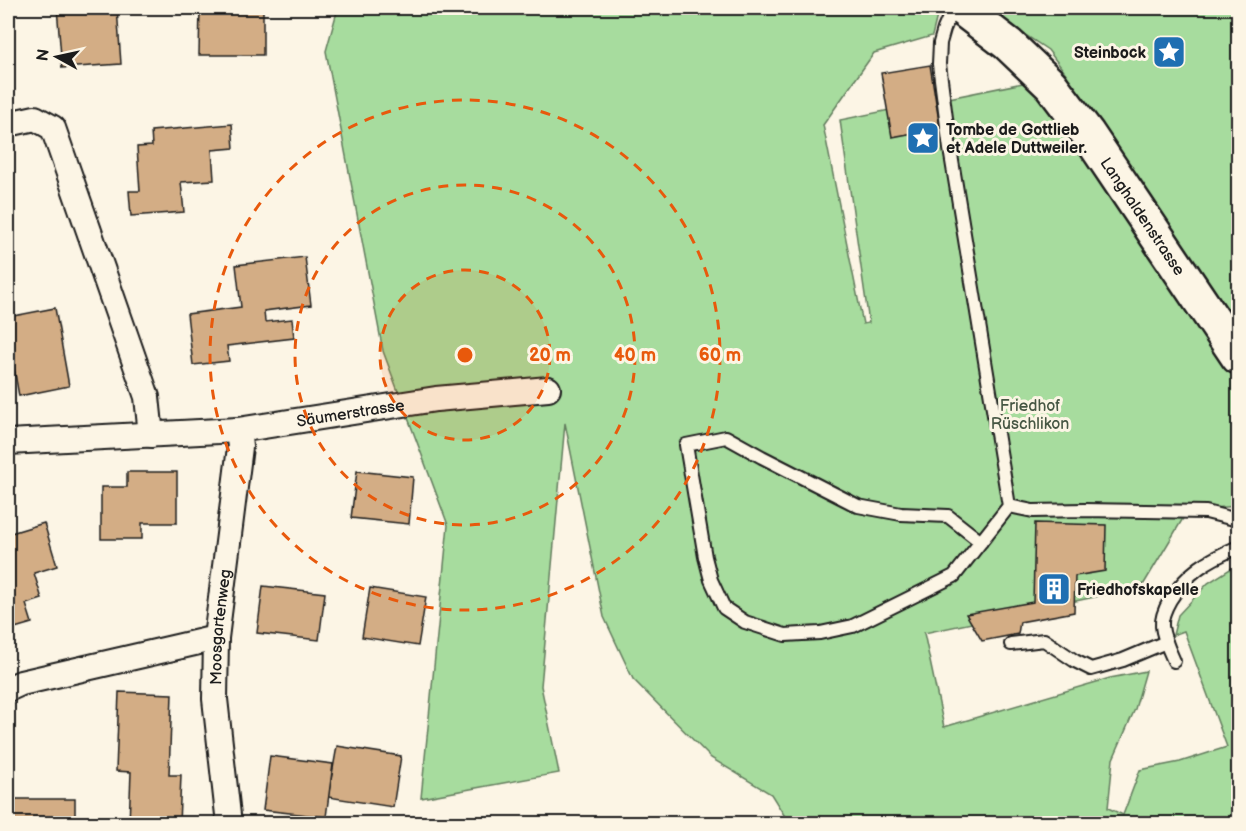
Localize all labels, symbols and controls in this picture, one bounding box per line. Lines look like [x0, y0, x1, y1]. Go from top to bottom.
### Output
north arrow [27, 27, 87, 87]
place icon: Steinbock [1151, 34, 1187, 70]
place label: Steinbock [1074, 44, 1147, 63]
text: N [33, 48, 54, 62]
place icon: Tombe de Gottlieb et Adele Duttweiler. [905, 120, 941, 156]
place label: Tombe de Gottlieb et Adele Duttweiler. [946, 121, 1088, 158]
street label: Langhaldenstrasse [1096, 154, 1189, 280]
centre of rings [455, 345, 475, 365]
text: 20 m [529, 345, 571, 366]
text: 40 m [614, 345, 656, 366]
text: 60 m [699, 345, 741, 366]
street label: Säumerstrasse [295, 396, 406, 432]
park label: Friedhof Rüschlikon [991, 397, 1069, 434]
street label: Moosgartenweg [207, 568, 236, 685]
building icon: Friedhofskapelle [1036, 571, 1072, 607]
place label: Friedhofskapelle [1077, 581, 1199, 600]

